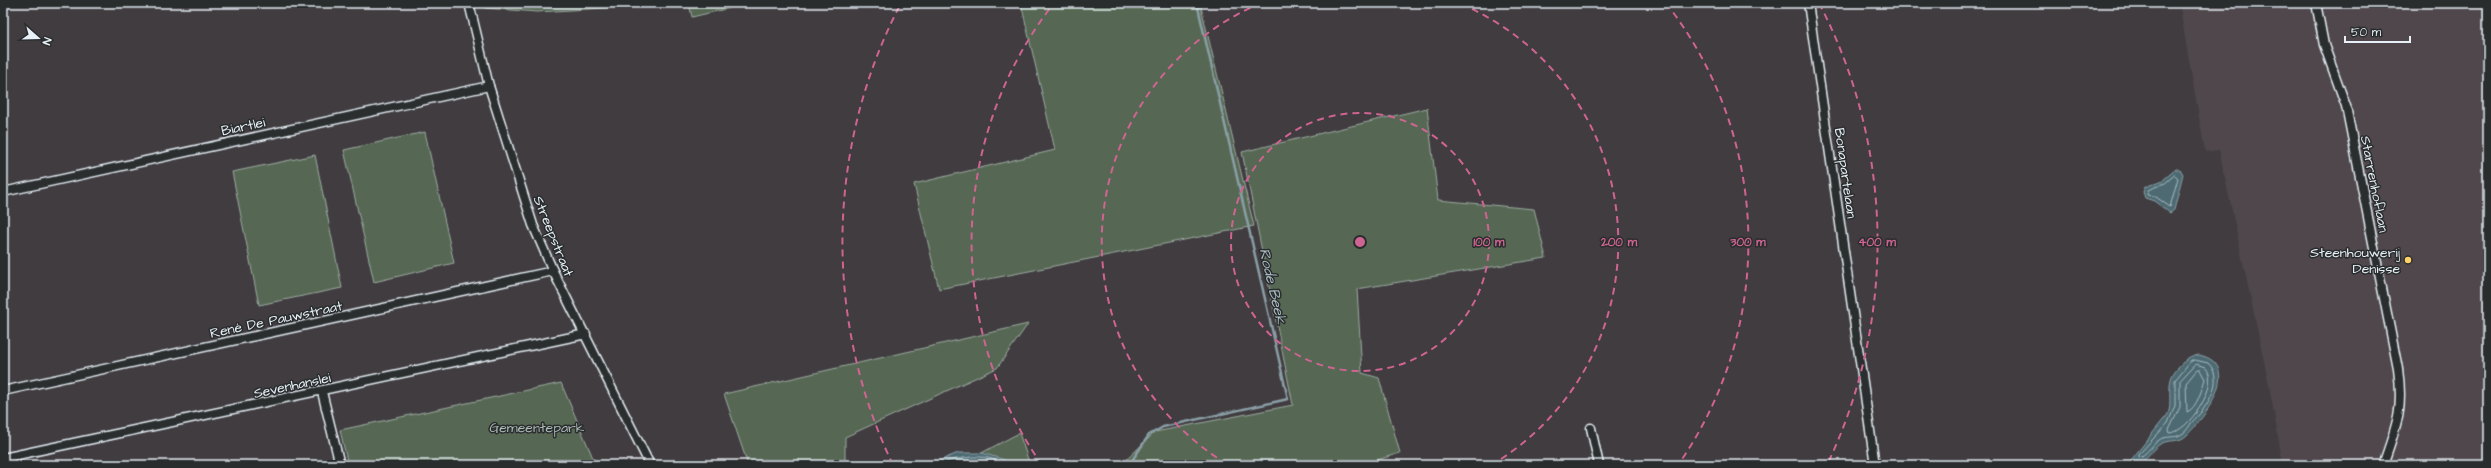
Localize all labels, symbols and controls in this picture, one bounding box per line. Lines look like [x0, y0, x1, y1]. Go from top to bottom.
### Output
north arrow [18, 18, 58, 58]
scale bar [2345, 18, 2410, 44]
text: 50 m [2351, 24, 2382, 41]
text: N [39, 35, 55, 47]
street label: Biartlei [219, 113, 267, 141]
street label: Bonapartelaan [1829, 127, 1861, 220]
street label: Starrenhoflaan [2355, 134, 2393, 234]
street label: Streepstraat [528, 193, 579, 280]
text: 100 m [1474, 234, 1505, 251]
text: 200 m [1600, 234, 1638, 251]
text: 300 m [1729, 234, 1766, 251]
text: 400 m [1858, 234, 1896, 251]
centre of rings [1353, 235, 1367, 249]
place label: Steenhouwerij Denisse [2310, 243, 2401, 279]
water label: Rode Beek [1254, 246, 1292, 327]
marker: Steenhouwerij Denisse [2403, 255, 2413, 265]
street label: René De Pauwstraat [208, 296, 345, 344]
street label: Sevenhanslei [252, 368, 333, 404]
park label: Gemeentepark [490, 418, 585, 438]

